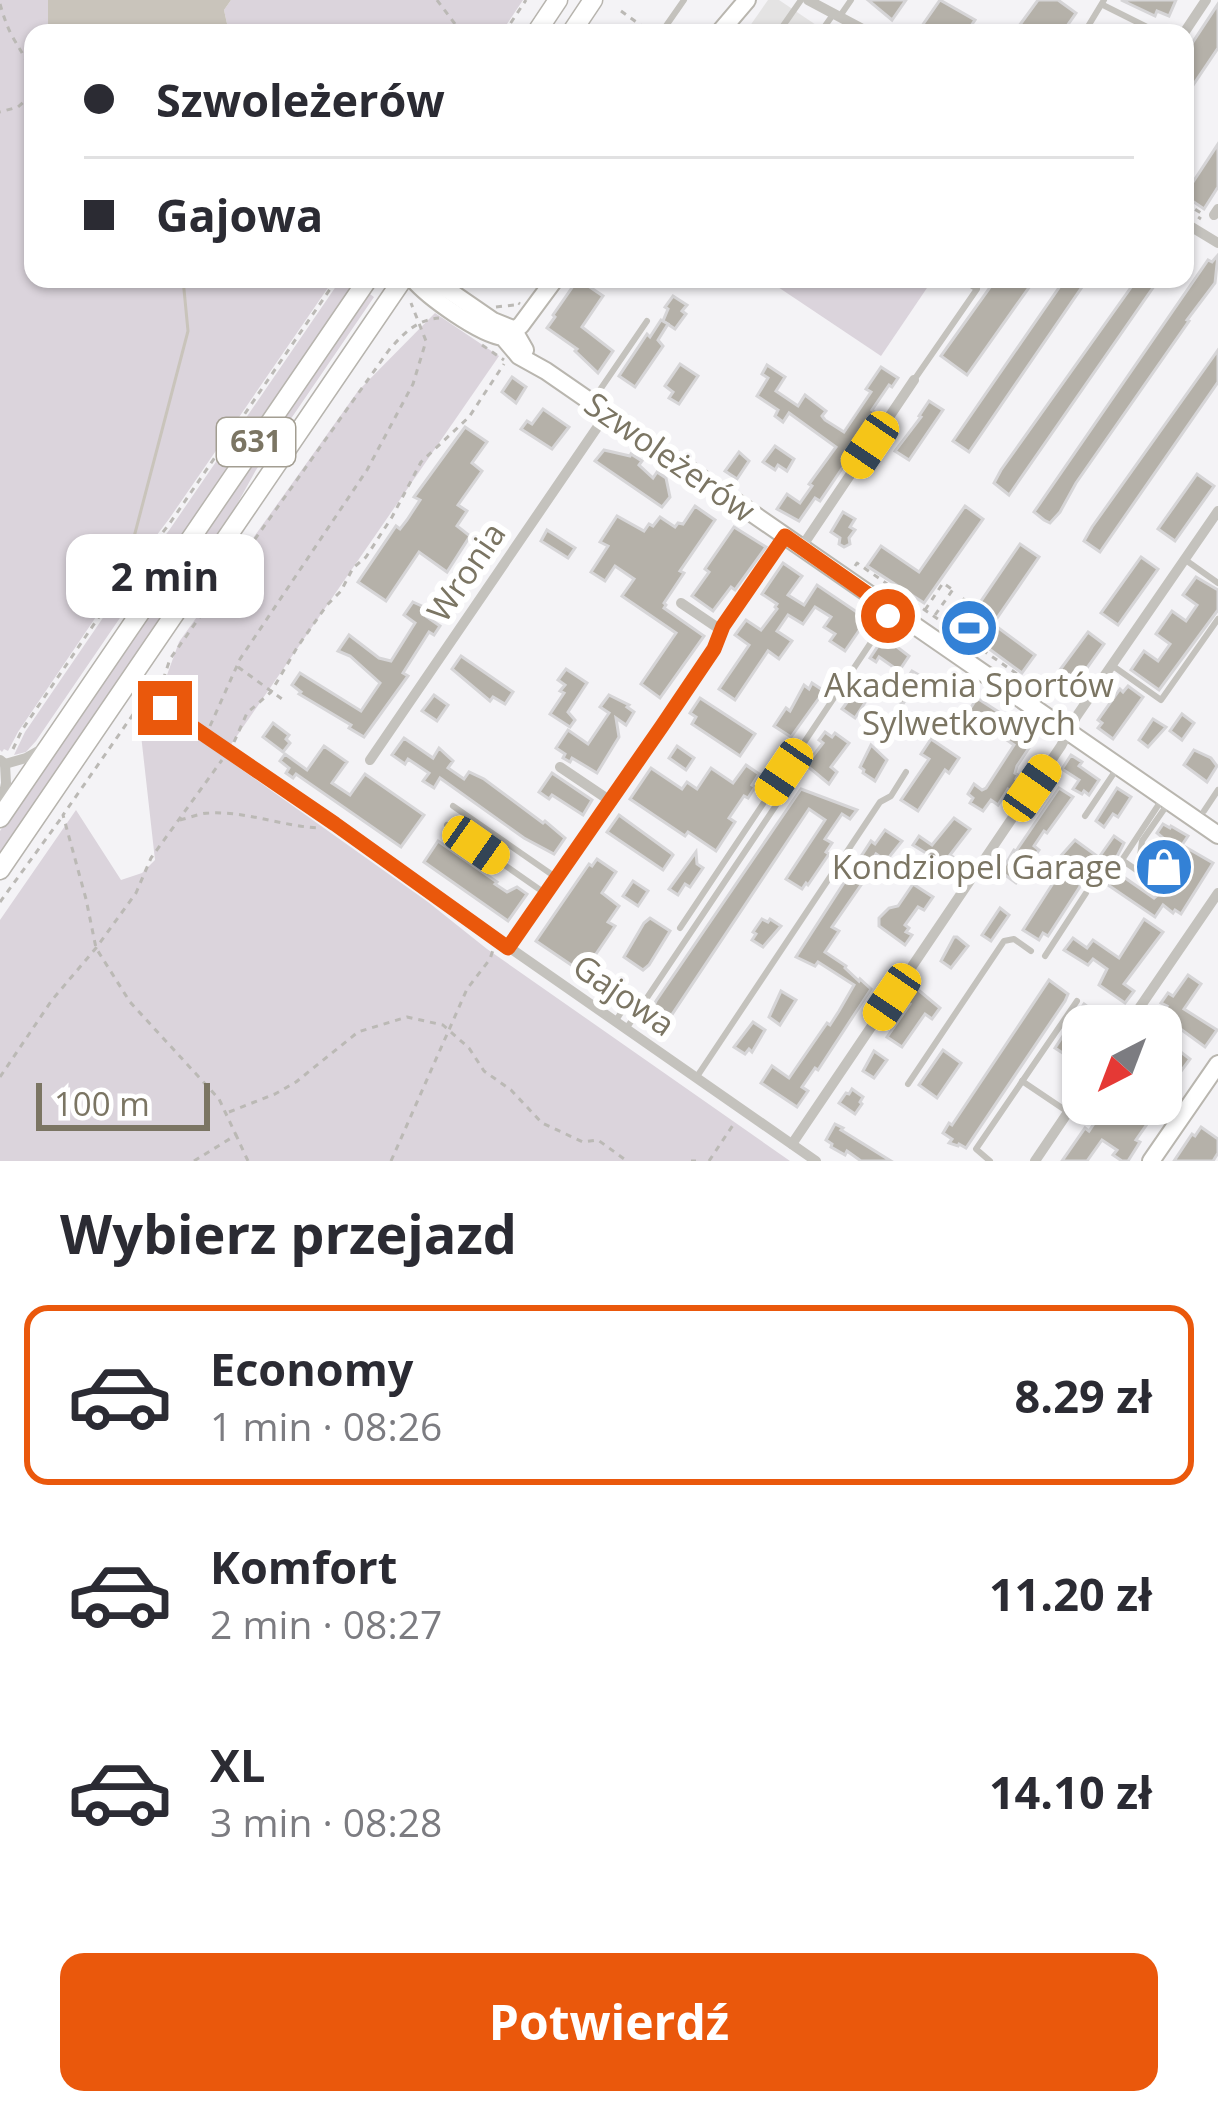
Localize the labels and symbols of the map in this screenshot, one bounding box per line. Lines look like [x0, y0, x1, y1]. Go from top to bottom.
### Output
street label: Szwoleżerów [576, 381, 765, 532]
car [835, 405, 905, 485]
road number: 631 [217, 418, 295, 466]
street label: Wronia [416, 513, 515, 630]
callout: 2 min [66, 534, 264, 618]
route start [861, 589, 915, 643]
sports icon: Akademia Sportów Sylwetkowych [938, 597, 1000, 659]
place label: Akademia Sportów Sylwetkowych [824, 662, 1114, 745]
route end [138, 681, 192, 735]
car [749, 732, 819, 812]
car [997, 748, 1067, 828]
car [436, 810, 516, 880]
shop icon: Kondziopel Garage [1133, 836, 1195, 898]
place label: Kondziopel Garage [832, 844, 1122, 889]
street label: Gajowa [565, 943, 684, 1046]
car [857, 957, 927, 1037]
north arrow [1062, 1005, 1182, 1125]
scale bar [36, 1077, 210, 1130]

